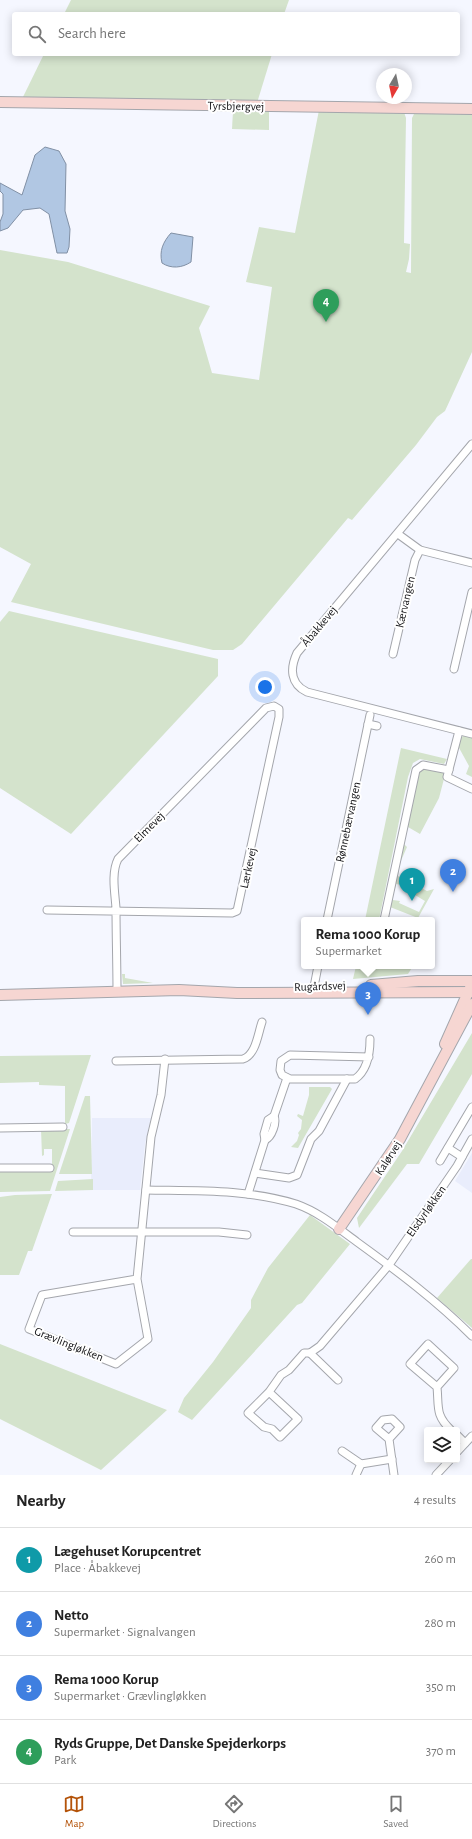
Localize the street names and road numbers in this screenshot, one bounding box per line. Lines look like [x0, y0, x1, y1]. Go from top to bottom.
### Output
street label: Tyrsbjergvej [208, 100, 264, 113]
street label: Kærvangen [393, 575, 417, 629]
street label: Åbakkevej [297, 602, 340, 649]
street label: Rønnebærvangen [334, 781, 362, 863]
street label: Elmevej [131, 809, 167, 845]
street label: Lærkevej [238, 846, 259, 890]
street label: Rugårdsvej [294, 979, 346, 994]
street label: Kalørvej [373, 1139, 404, 1178]
street label: Elsdyrløkken [404, 1183, 449, 1239]
street label: Grævlingløkken [33, 1325, 105, 1363]

